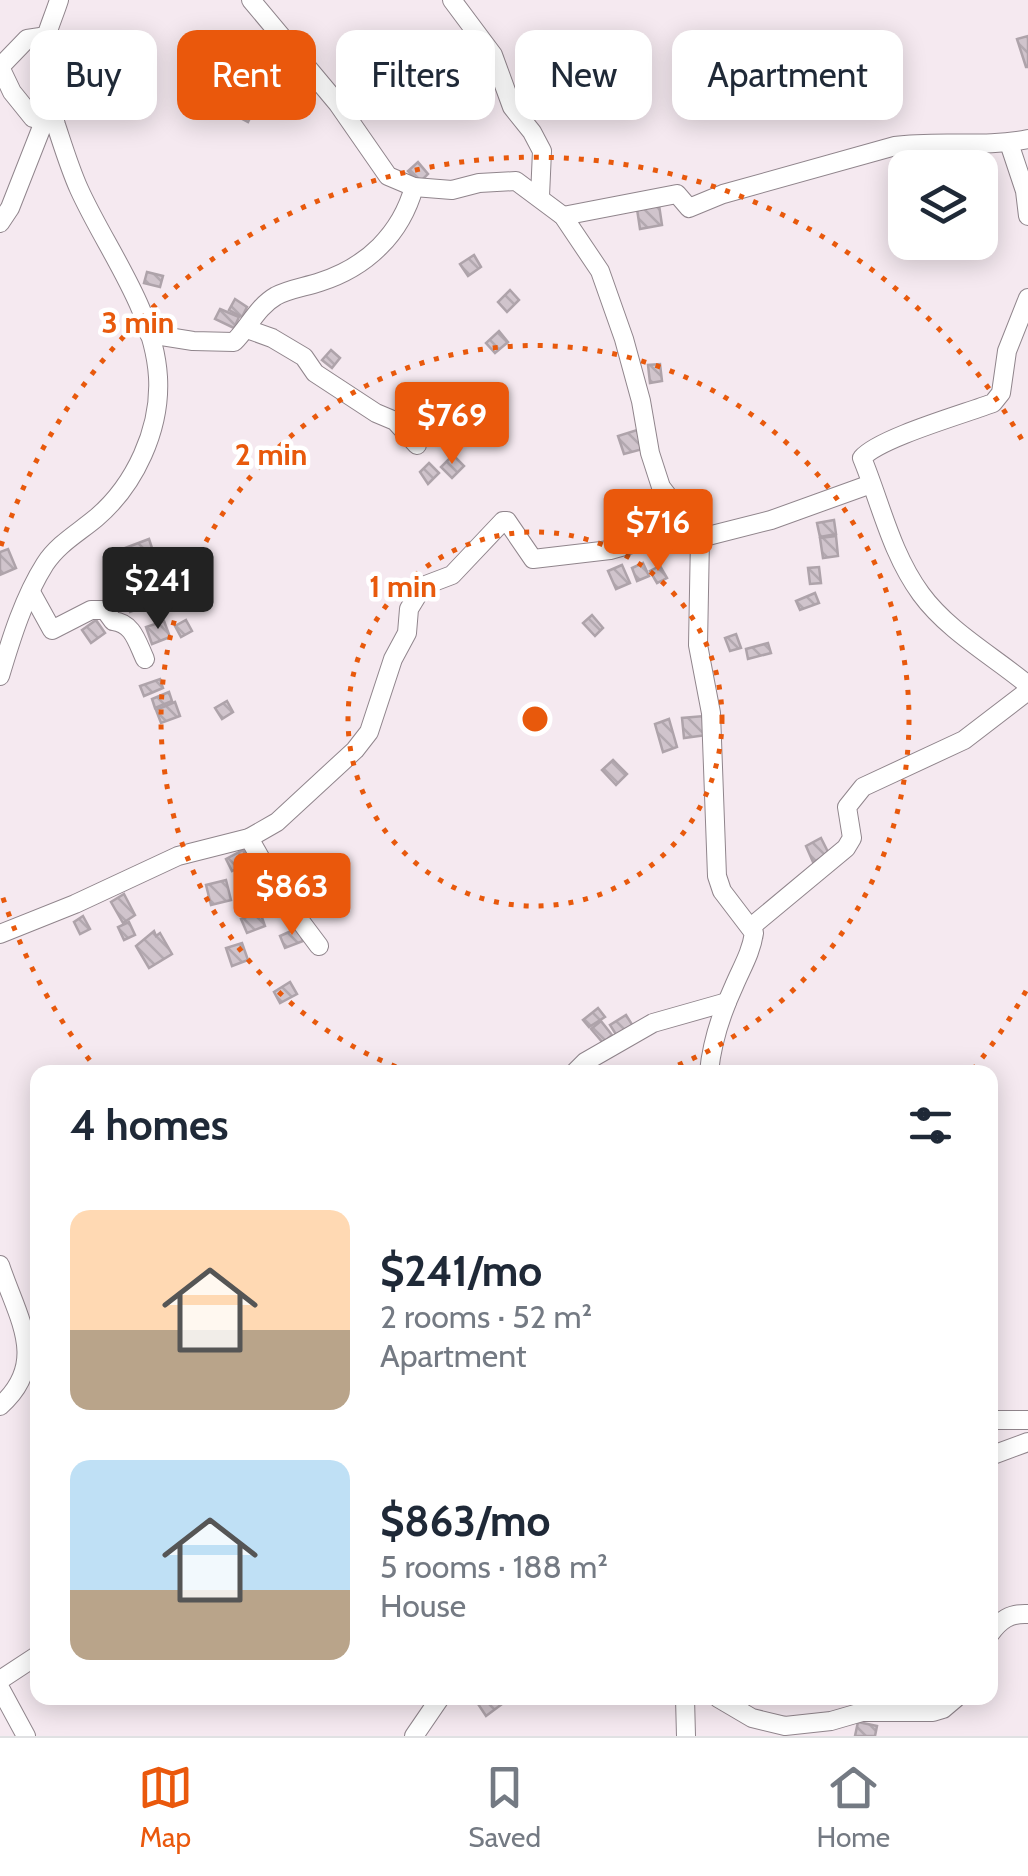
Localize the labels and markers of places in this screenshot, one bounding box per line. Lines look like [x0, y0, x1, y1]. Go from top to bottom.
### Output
pin: $769 [393, 382, 511, 467]
pin: $716 [599, 489, 717, 574]
pin: $241 [99, 547, 217, 632]
centre of rings [517, 701, 553, 737]
pin: $863 [233, 853, 351, 938]

